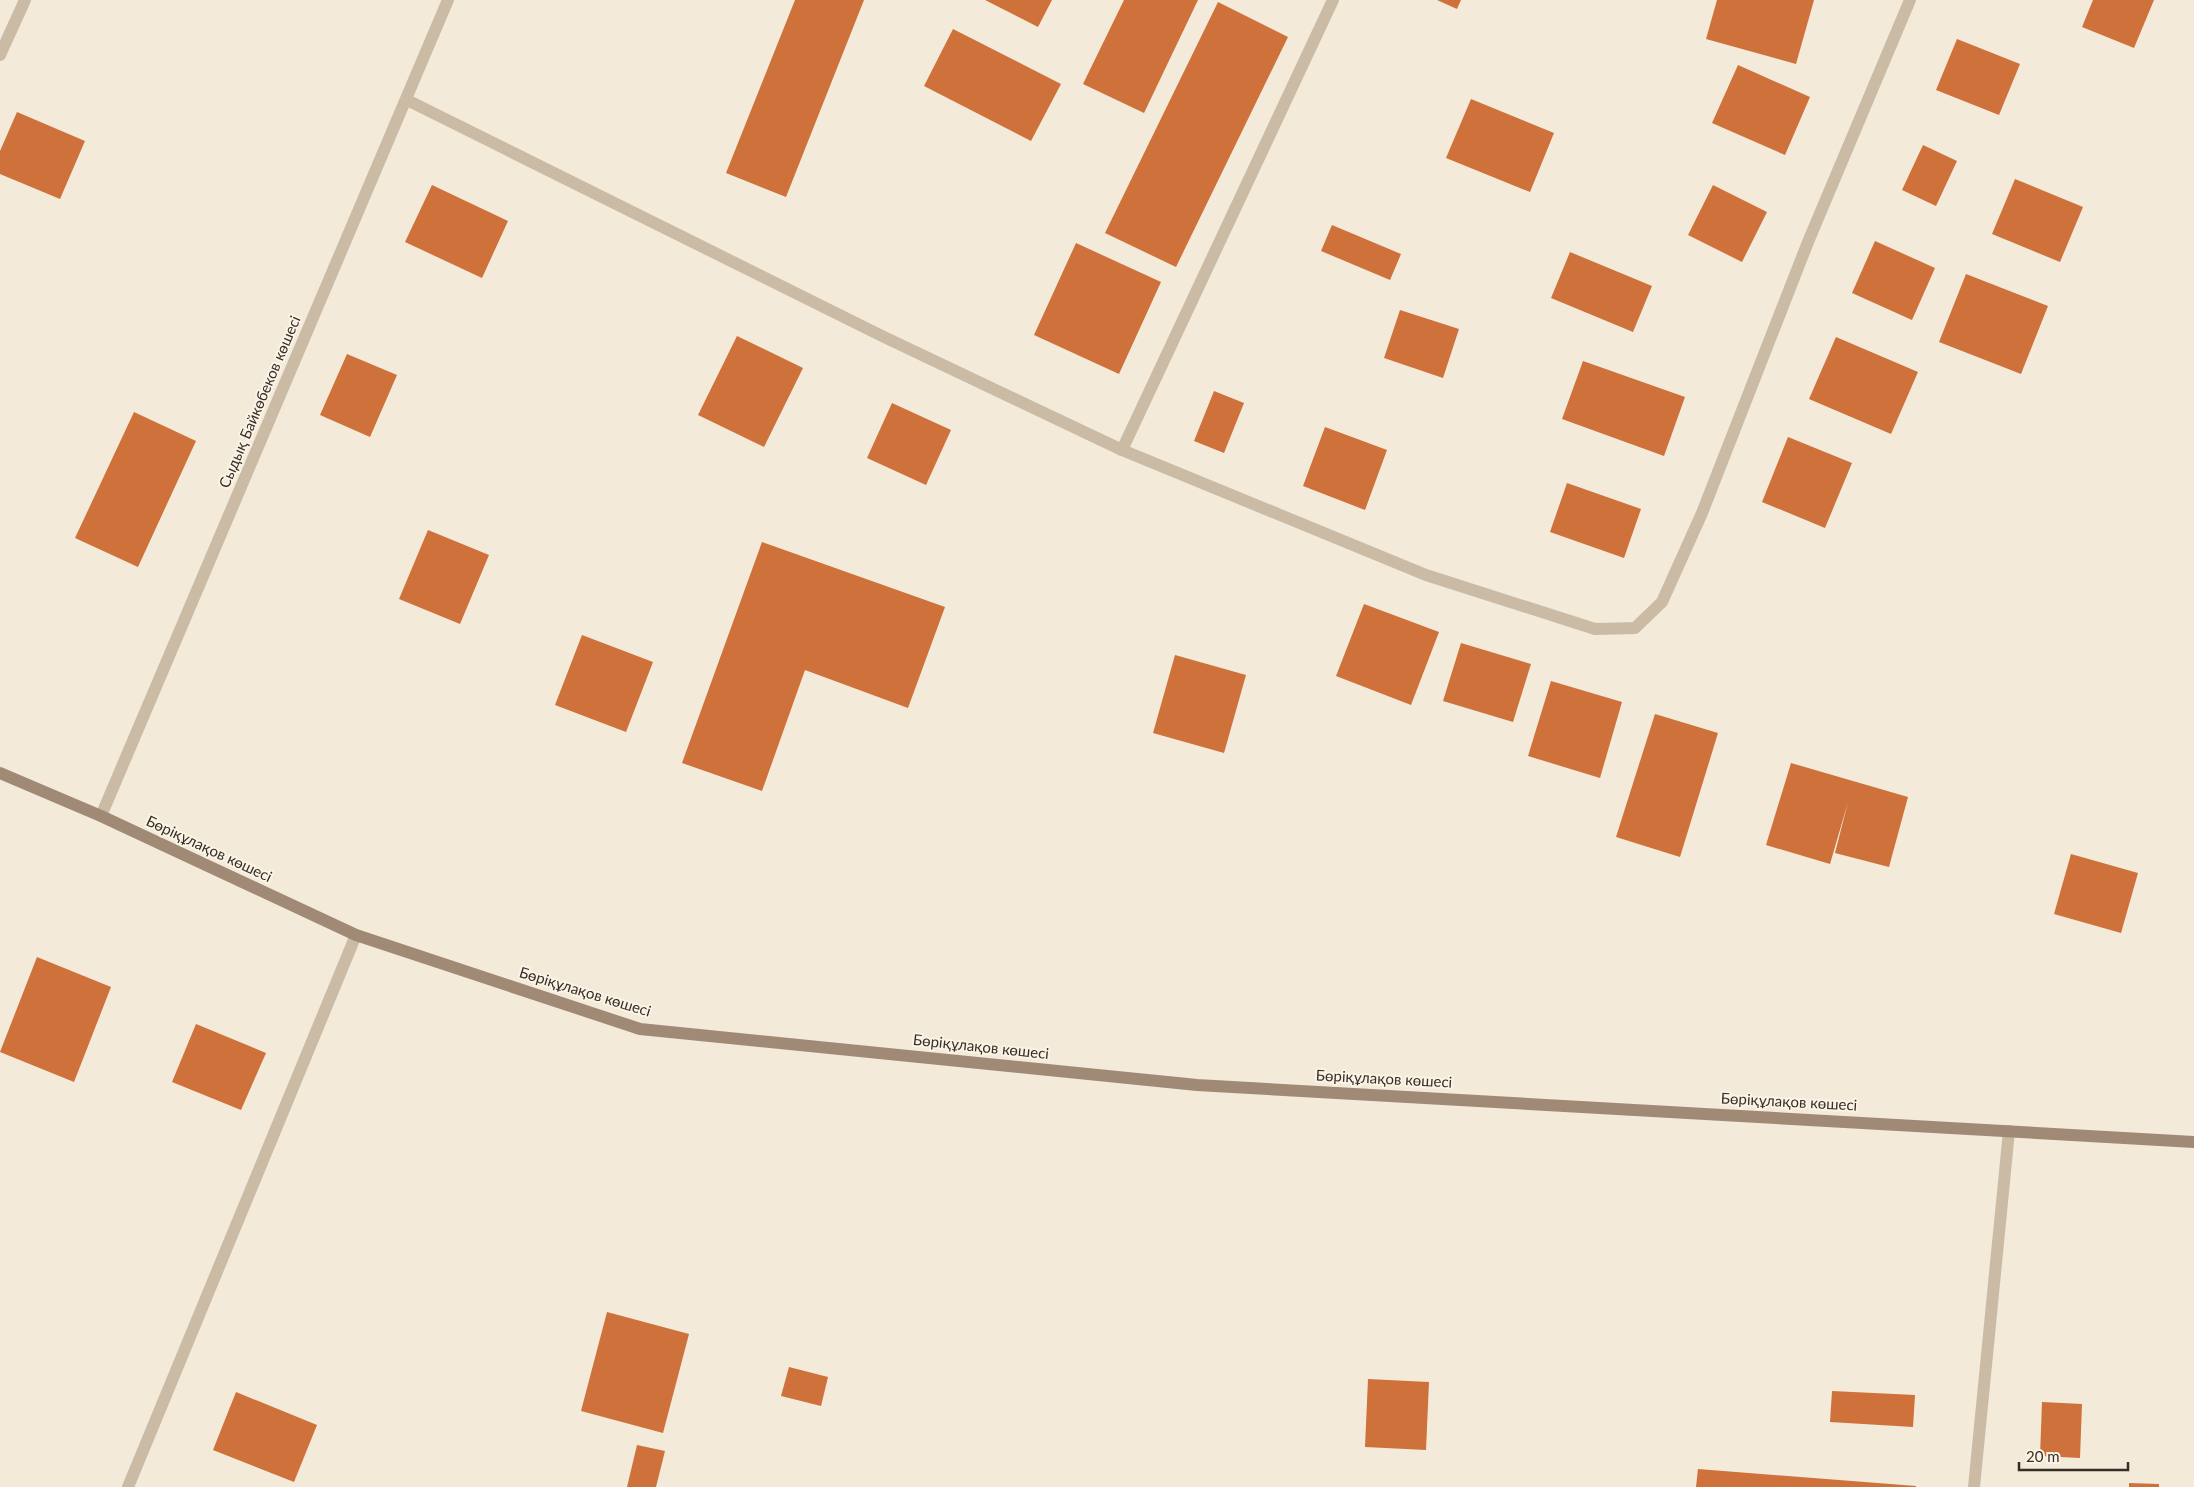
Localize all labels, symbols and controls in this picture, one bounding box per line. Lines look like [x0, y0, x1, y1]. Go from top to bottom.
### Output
street label: Сыдық Байкөбеков көшесі [215, 313, 304, 491]
street label: Бөріқұлақов көшесі [144, 811, 275, 885]
street label: Бөріқұлақов көшесі [517, 962, 653, 1020]
street label: Бөріқұлақов көшесі [912, 1030, 1050, 1062]
street label: Бөріқұлақов көшесі [1315, 1065, 1453, 1091]
street label: Бөріқұлақов көшесі [1720, 1088, 1858, 1114]
scale bar [2019, 1440, 2128, 1472]
text: 20 m [2026, 1447, 2060, 1465]

